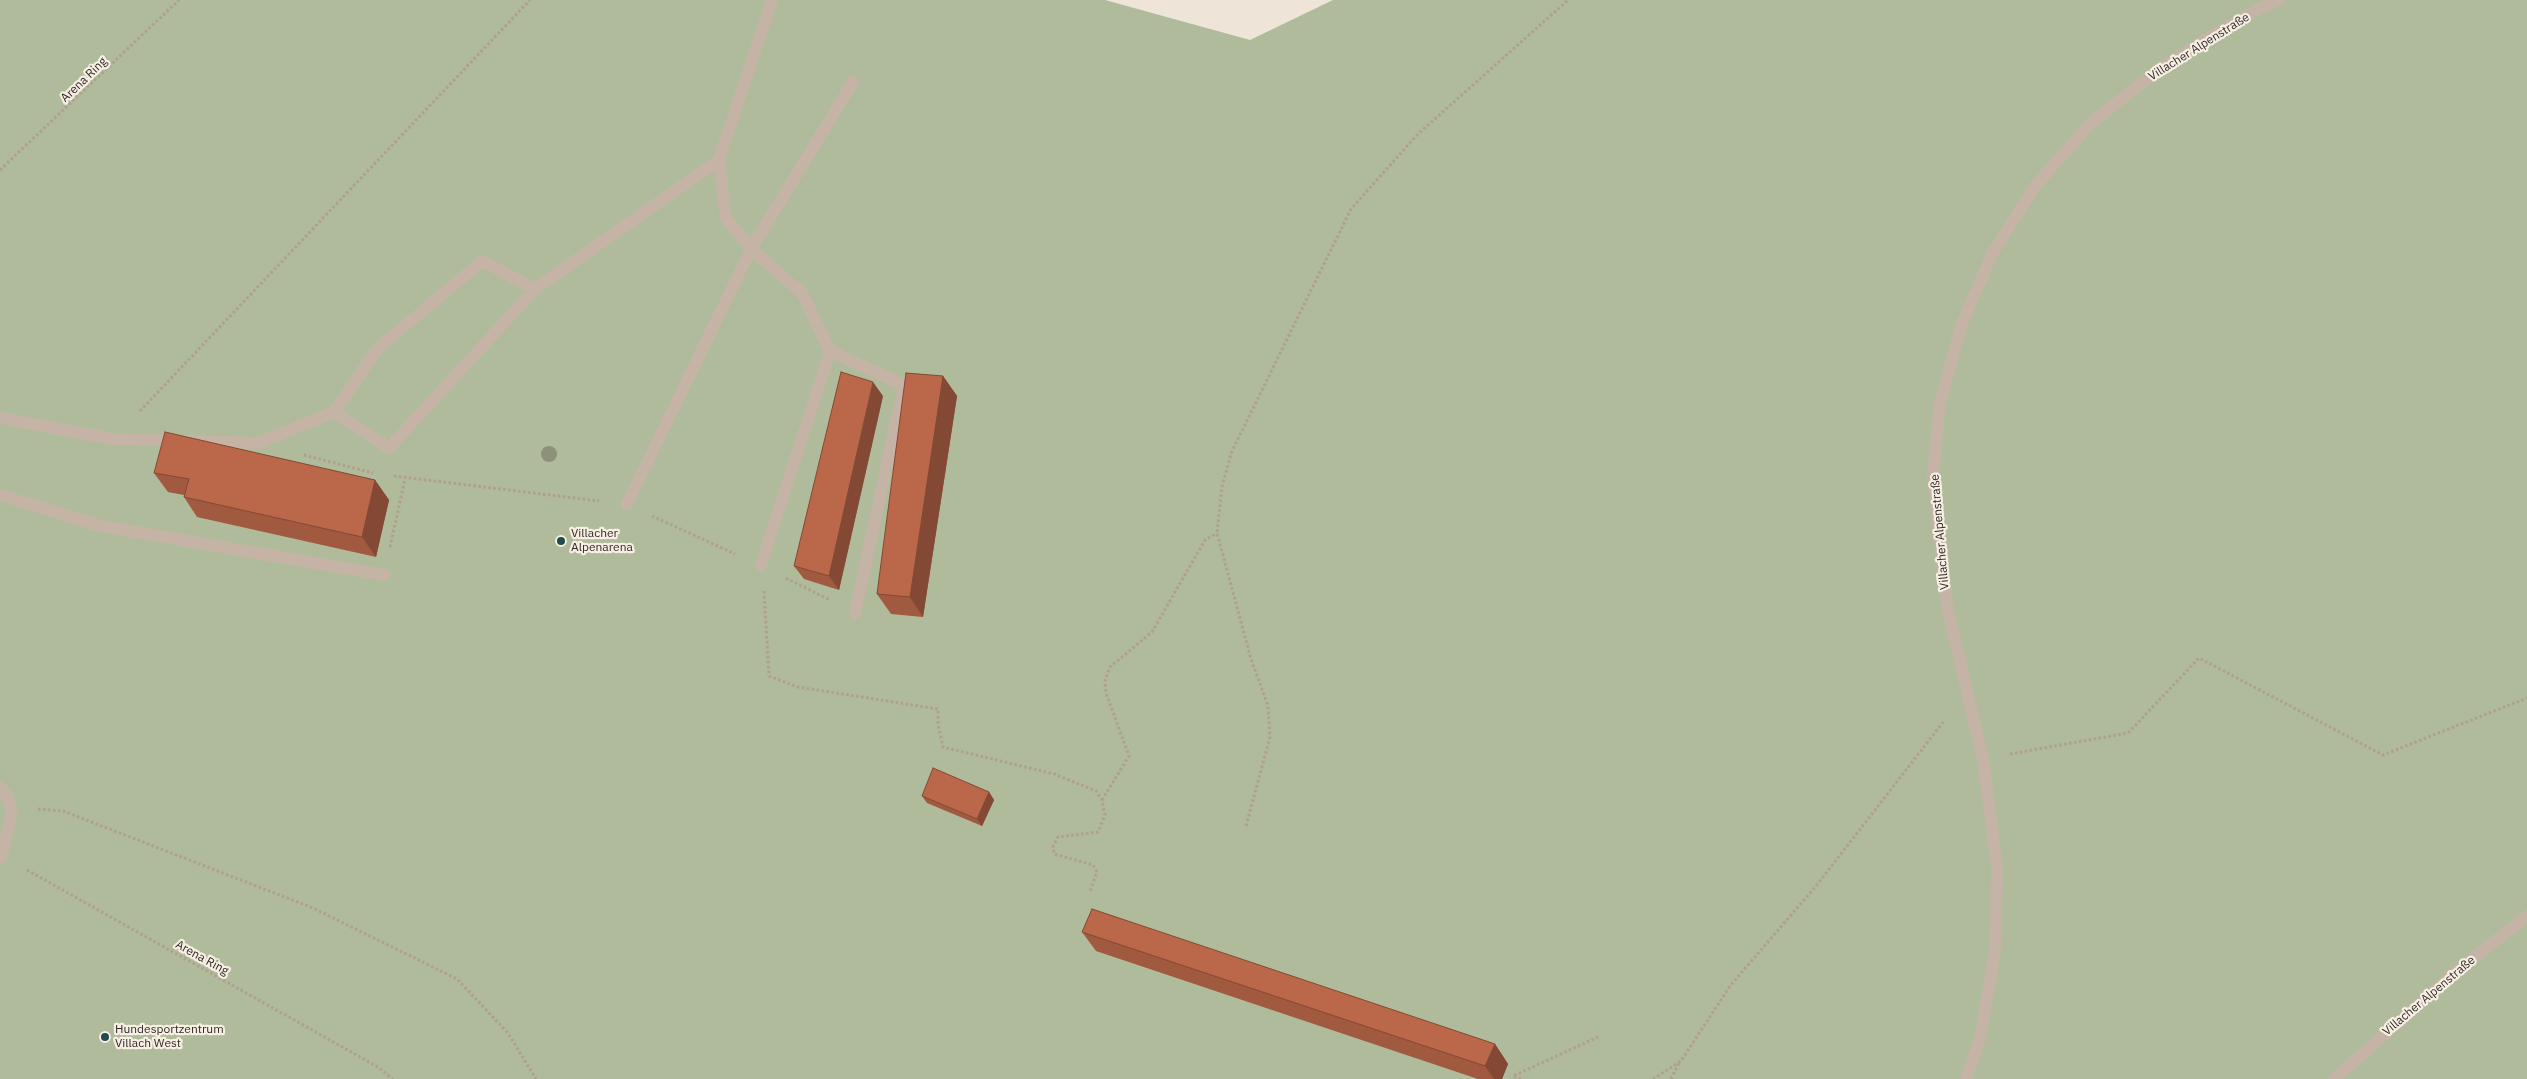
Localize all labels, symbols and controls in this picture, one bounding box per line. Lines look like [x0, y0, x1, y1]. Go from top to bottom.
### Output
street label: Villacher Alpenstraße [2146, 10, 2252, 84]
street label: Arena Ring [58, 54, 110, 106]
street label: Villacher Alpenstraße [1928, 474, 1952, 590]
place label: Villacher Alpenarena [571, 527, 633, 555]
marker: Villacher Alpenarena [555, 535, 567, 547]
street label: Arena Ring [173, 938, 231, 978]
street label: Villacher Alpenstraße [2380, 953, 2478, 1039]
place label: Hundesportzentrum Villach West [115, 1023, 224, 1051]
marker: Hundesportzentrum Villach West [99, 1031, 111, 1043]

